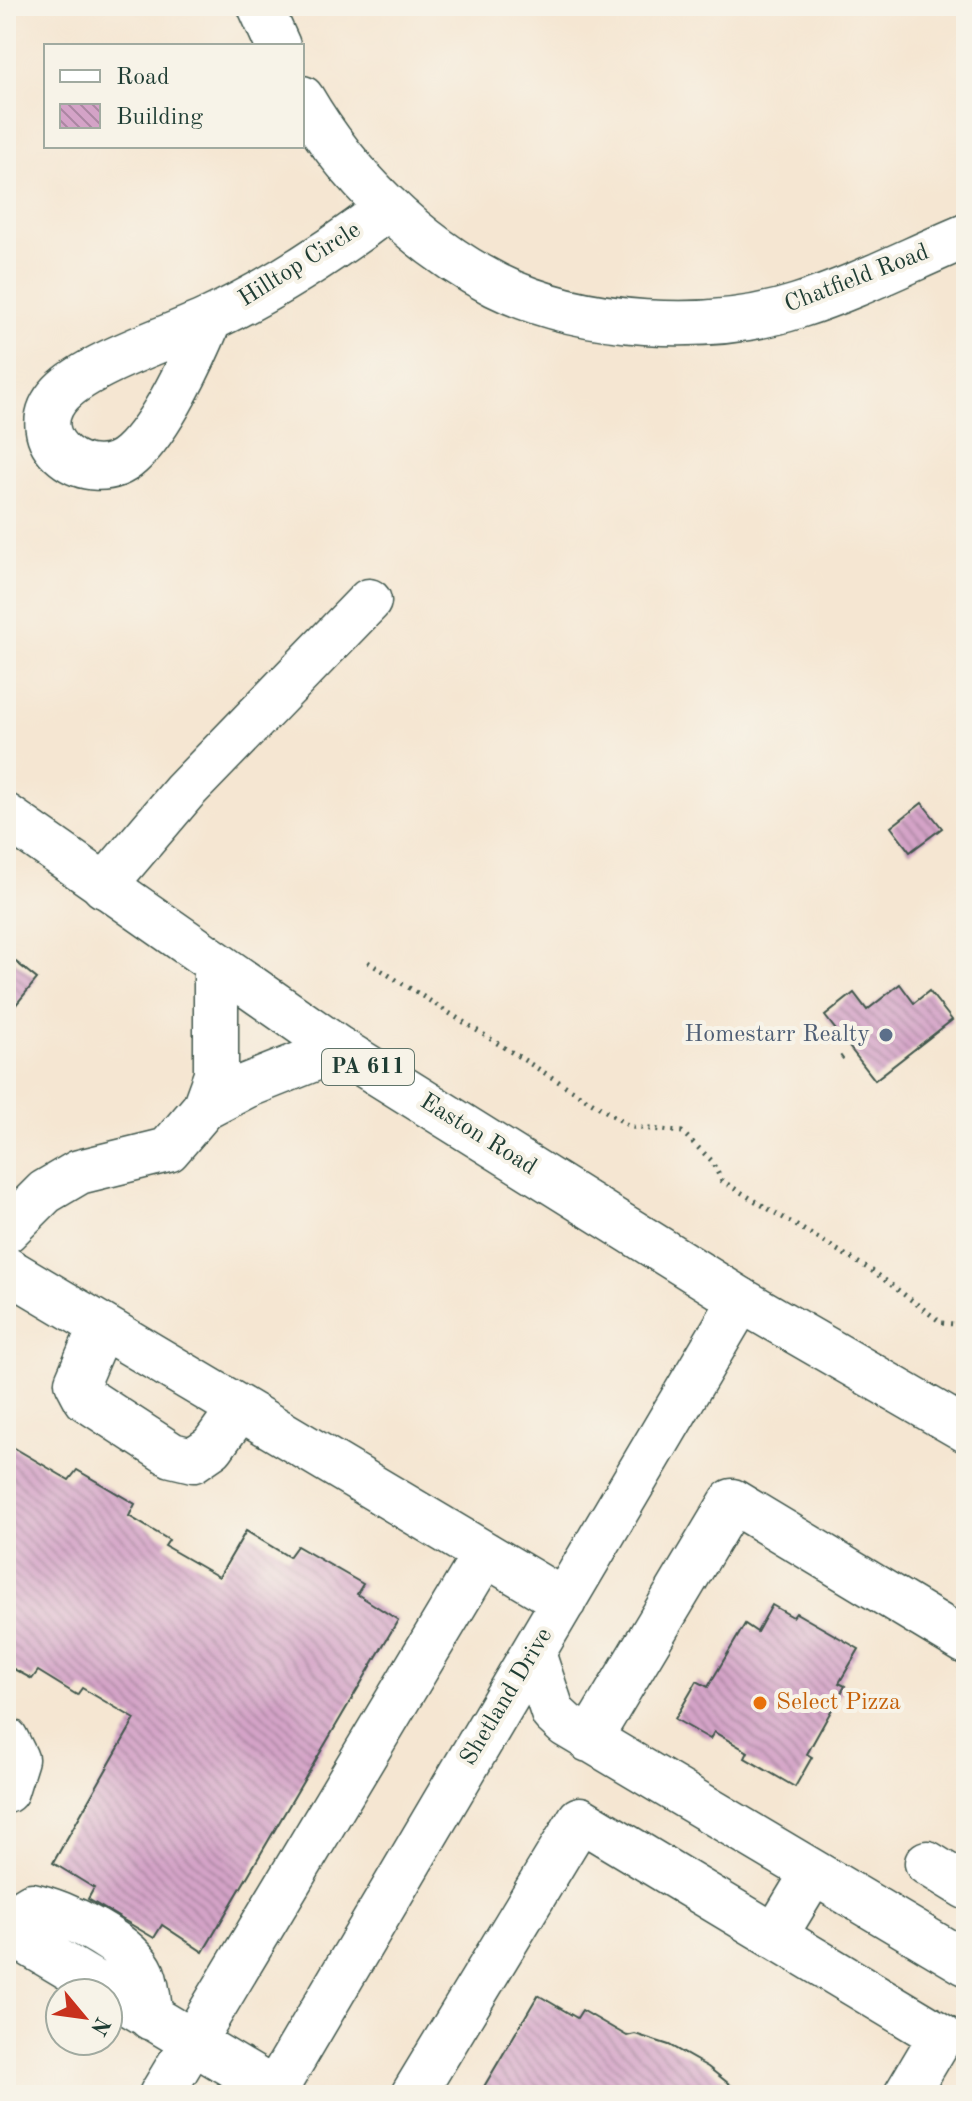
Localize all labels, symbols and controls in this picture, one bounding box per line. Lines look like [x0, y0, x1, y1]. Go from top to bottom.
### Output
legend [44, 44, 304, 148]
text: Road [116, 66, 169, 90]
text: Building [116, 106, 203, 130]
street label: Hilltop Circle [235, 218, 365, 312]
street label: Chatfield Road [782, 240, 932, 318]
place label: Homestarr Realty [684, 1023, 870, 1047]
marker: Homestarr Realty [877, 1026, 895, 1044]
road number: PA 611 [322, 1049, 414, 1085]
street label: Easton Road [416, 1090, 540, 1180]
street label: Shetland Drive [457, 1624, 557, 1770]
place label: Select Pizza [776, 1691, 901, 1715]
marker: Select Pizza [751, 1694, 769, 1712]
north arrow [44, 1977, 124, 2057]
text: N [86, 2013, 113, 2039]

